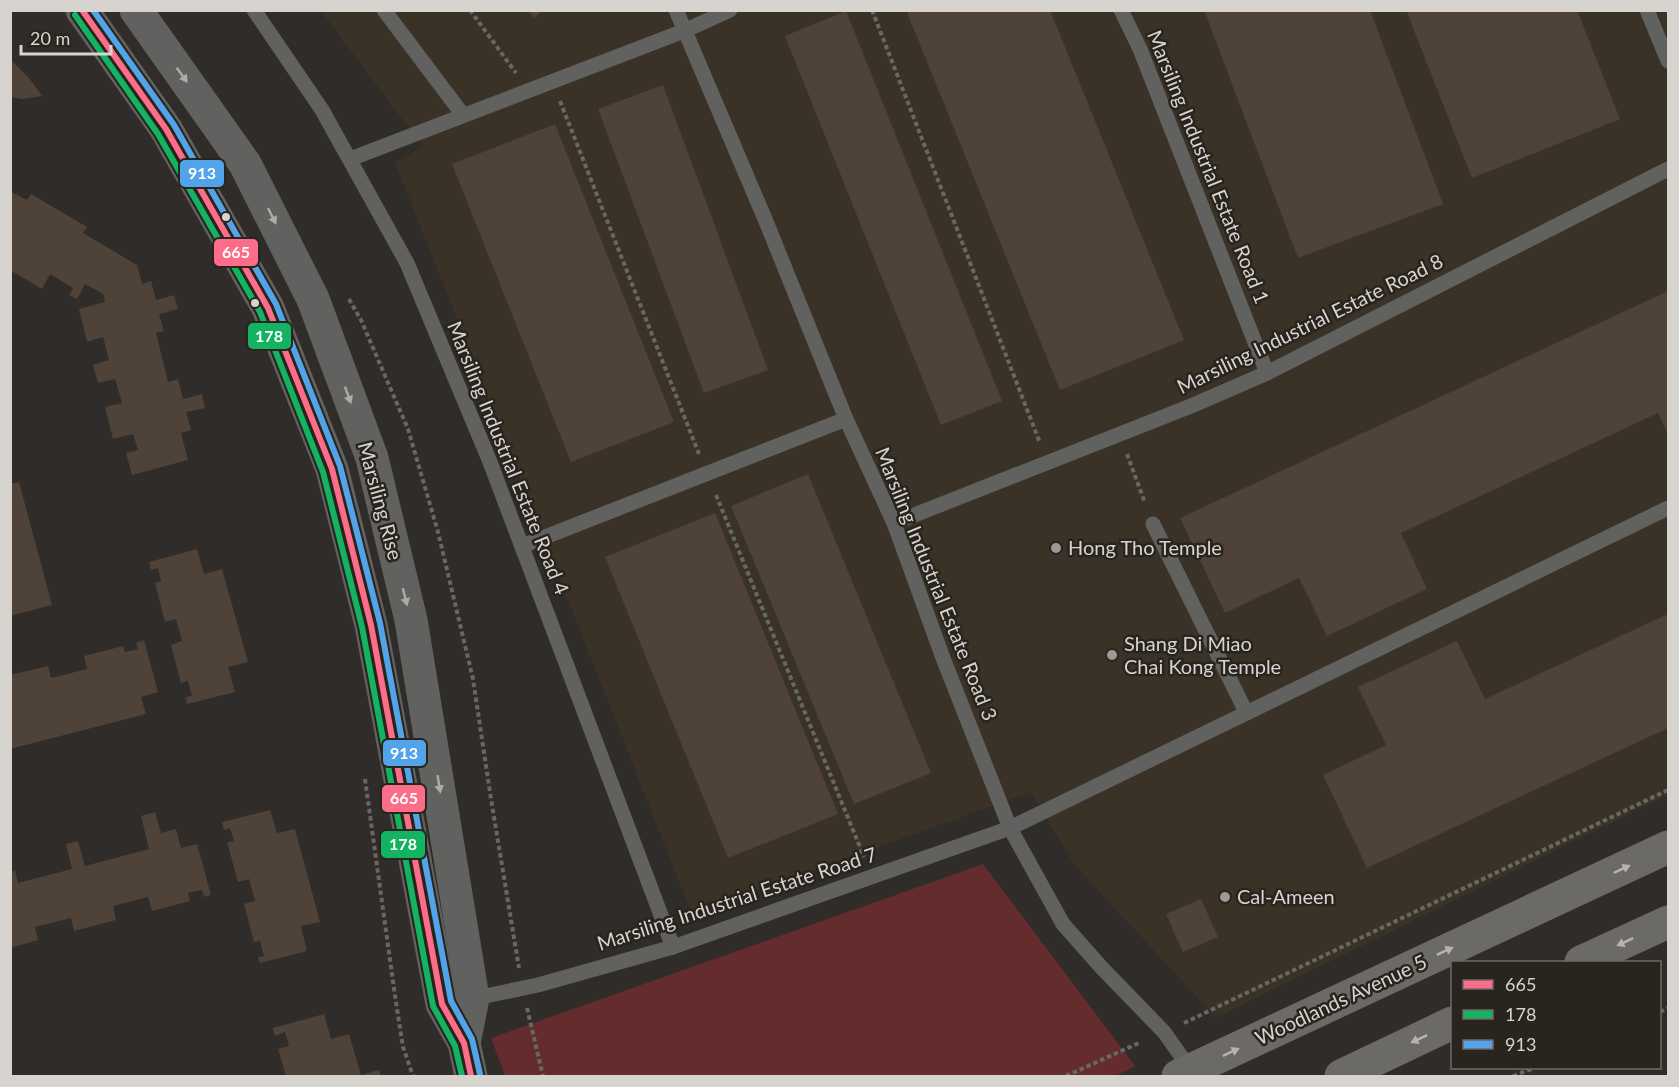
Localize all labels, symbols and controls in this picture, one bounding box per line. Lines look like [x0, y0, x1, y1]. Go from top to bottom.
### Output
scale bar [21, 18, 111, 56]
street label: Marsiling Industrial Estate Road 1 [1143, 26, 1275, 307]
text: 20 m [30, 27, 70, 49]
one-way arrow [176, 67, 188, 83]
line badge: 913 [179, 159, 225, 188]
text: 913 [188, 163, 216, 182]
one-way arrow [266, 207, 276, 225]
unlabelled marker [220, 211, 232, 223]
line badge: 665 [213, 238, 259, 267]
text: 665 [222, 242, 250, 261]
street label: Marsiling Industrial Estate Road 8 [1173, 248, 1446, 398]
unlabelled marker [249, 297, 261, 309]
street label: Marsiling Industrial Estate Road 4 [443, 317, 575, 598]
line badge: 178 [247, 322, 292, 350]
text: 178 [255, 326, 283, 345]
one-way arrow [344, 386, 354, 404]
street label: Marsiling Rise [354, 439, 408, 563]
street label: Marsiling Industrial Estate Road 3 [871, 443, 1003, 724]
place label: Hong Tho Temple [1068, 535, 1222, 559]
marker: Hong Tho Temple [1049, 541, 1063, 555]
one-way arrow [401, 587, 411, 606]
place label: Shang Di Miao Chai Kong Temple [1124, 631, 1281, 678]
marker: Shang Di Miao Chai Kong Temple [1105, 648, 1119, 662]
line badge: 913 [382, 739, 427, 767]
text: 913 [390, 743, 418, 762]
one-way arrow [434, 775, 443, 794]
line badge: 665 [381, 784, 426, 813]
text: 665 [390, 788, 418, 807]
line badge: 178 [380, 830, 426, 859]
text: 178 [389, 834, 417, 853]
street label: Marsiling Industrial Estate Road 7 [594, 841, 880, 955]
one-way arrow [1614, 864, 1632, 874]
place label: Cal-Ameen [1237, 884, 1335, 908]
marker: Cal-Ameen [1218, 890, 1232, 904]
one-way arrow [1616, 938, 1633, 947]
one-way arrow [1437, 947, 1454, 956]
street label: Woodlands Avenue 5 [1251, 949, 1430, 1049]
legend [1451, 961, 1661, 1069]
text: 665 [1505, 973, 1536, 995]
text: 178 [1505, 1003, 1536, 1025]
text: 913 [1505, 1033, 1536, 1055]
one-way arrow [1411, 1034, 1428, 1043]
one-way arrow [1222, 1047, 1239, 1056]

